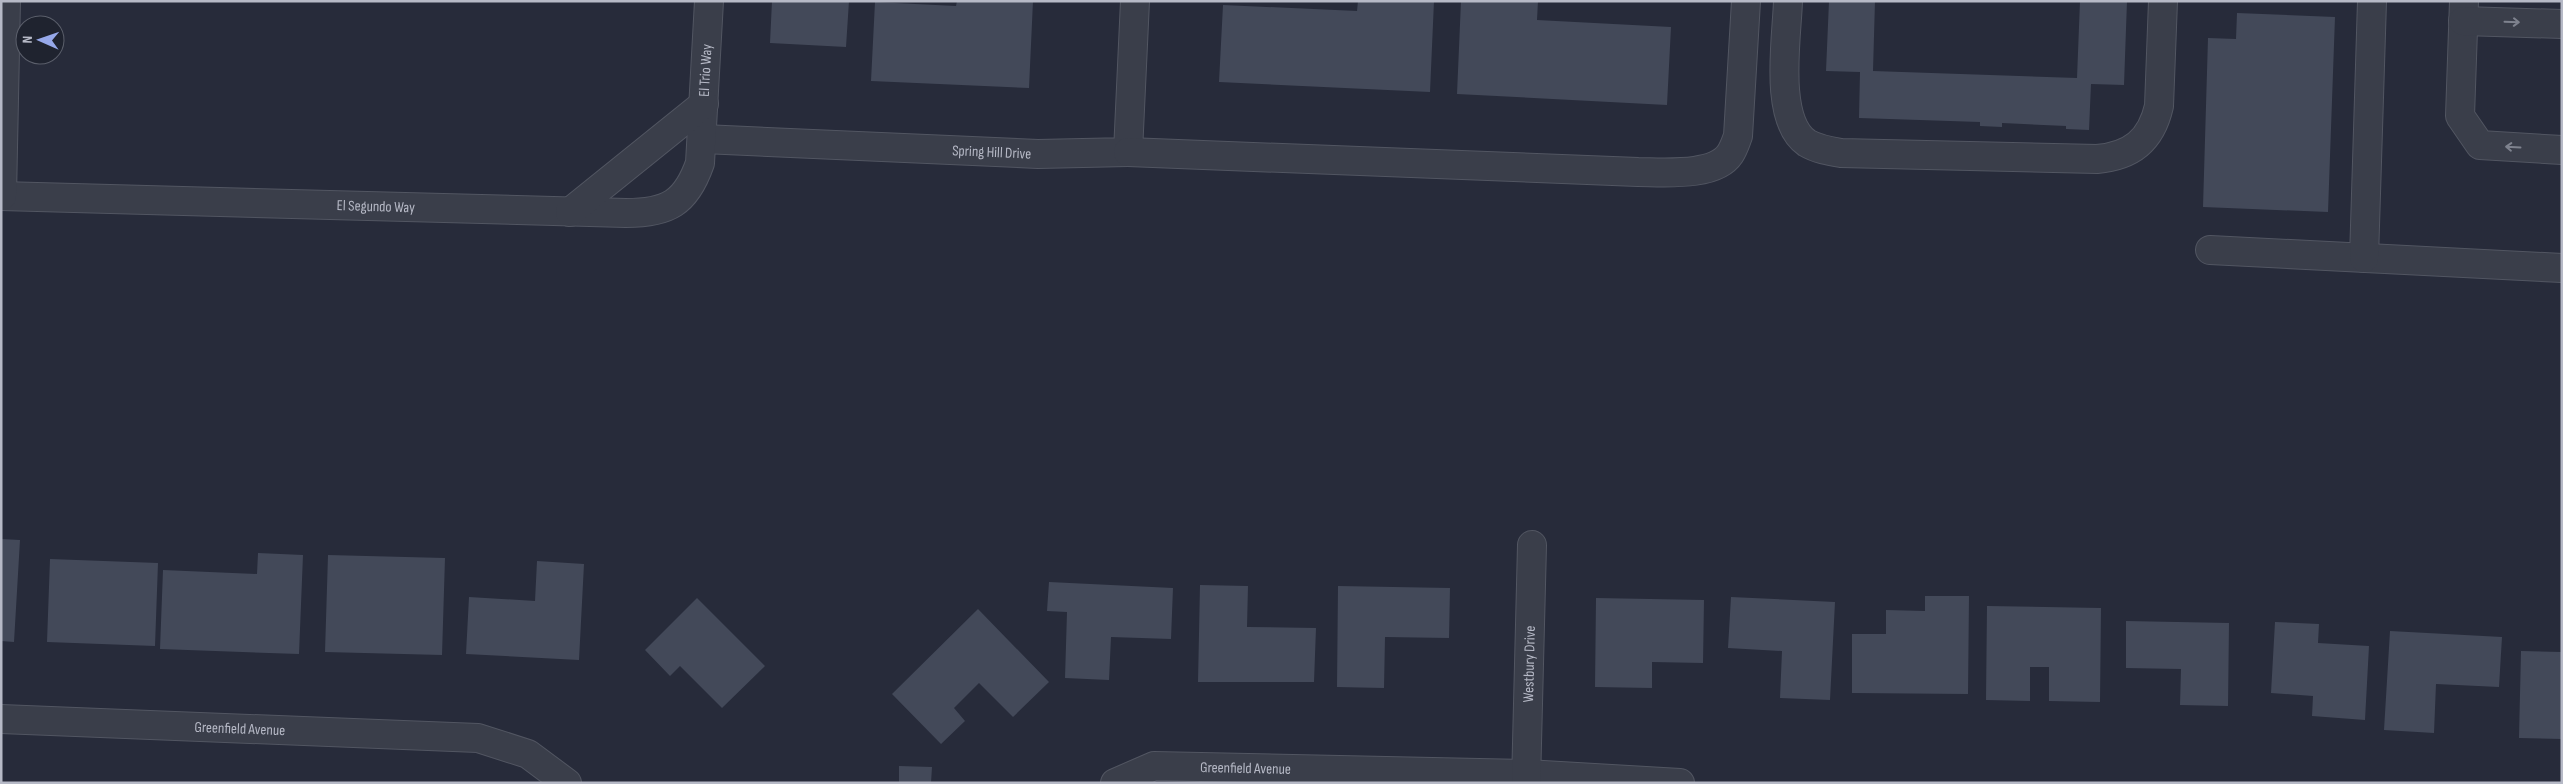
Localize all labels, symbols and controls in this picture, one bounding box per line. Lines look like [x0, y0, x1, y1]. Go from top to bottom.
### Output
north arrow [15, 15, 65, 65]
one-way arrow [2504, 18, 2520, 27]
text: N [19, 36, 36, 44]
street label: El Trio Way [695, 43, 717, 97]
street label: Spring Hill Drive [952, 141, 1032, 164]
one-way arrow [2505, 143, 2521, 152]
street label: El Segundo Way [336, 196, 415, 217]
street label: Westbury Drive [1519, 625, 1540, 703]
street label: Greenfield Avenue [194, 718, 286, 740]
street label: Greenfield Avenue [1200, 758, 1291, 779]

